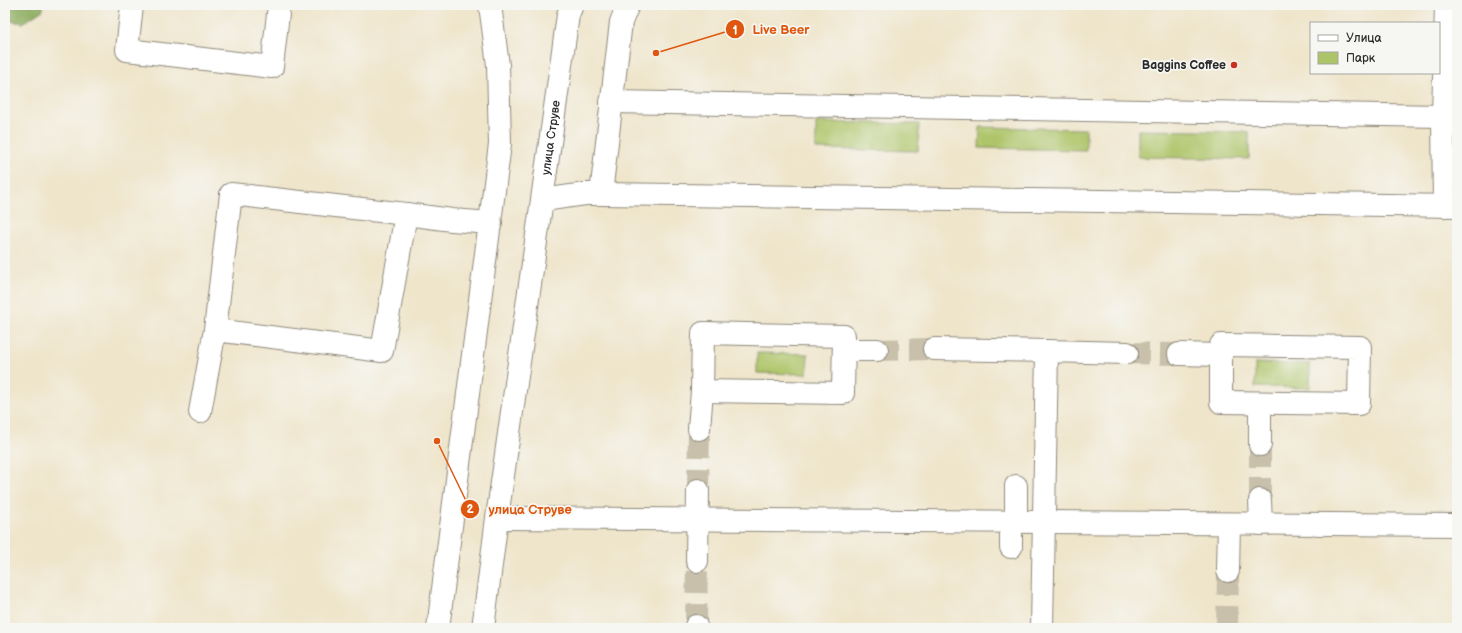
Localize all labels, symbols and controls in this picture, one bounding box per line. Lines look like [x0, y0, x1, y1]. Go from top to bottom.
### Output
callout: Live Beer [725, 17, 818, 42]
text: Live Beer [753, 22, 810, 38]
legend [1310, 22, 1440, 74]
text: 1 [732, 23, 738, 38]
text: Улица [1346, 31, 1382, 46]
text: Парк [1346, 51, 1376, 66]
place label: Baggins Coffee [1142, 58, 1226, 73]
marker: Baggins Coffee [1229, 60, 1239, 70]
street label: улица Струве [539, 99, 564, 176]
callout: улица Струве [460, 497, 580, 522]
text: 2 [466, 502, 474, 517]
text: улица Струве [488, 502, 572, 518]

